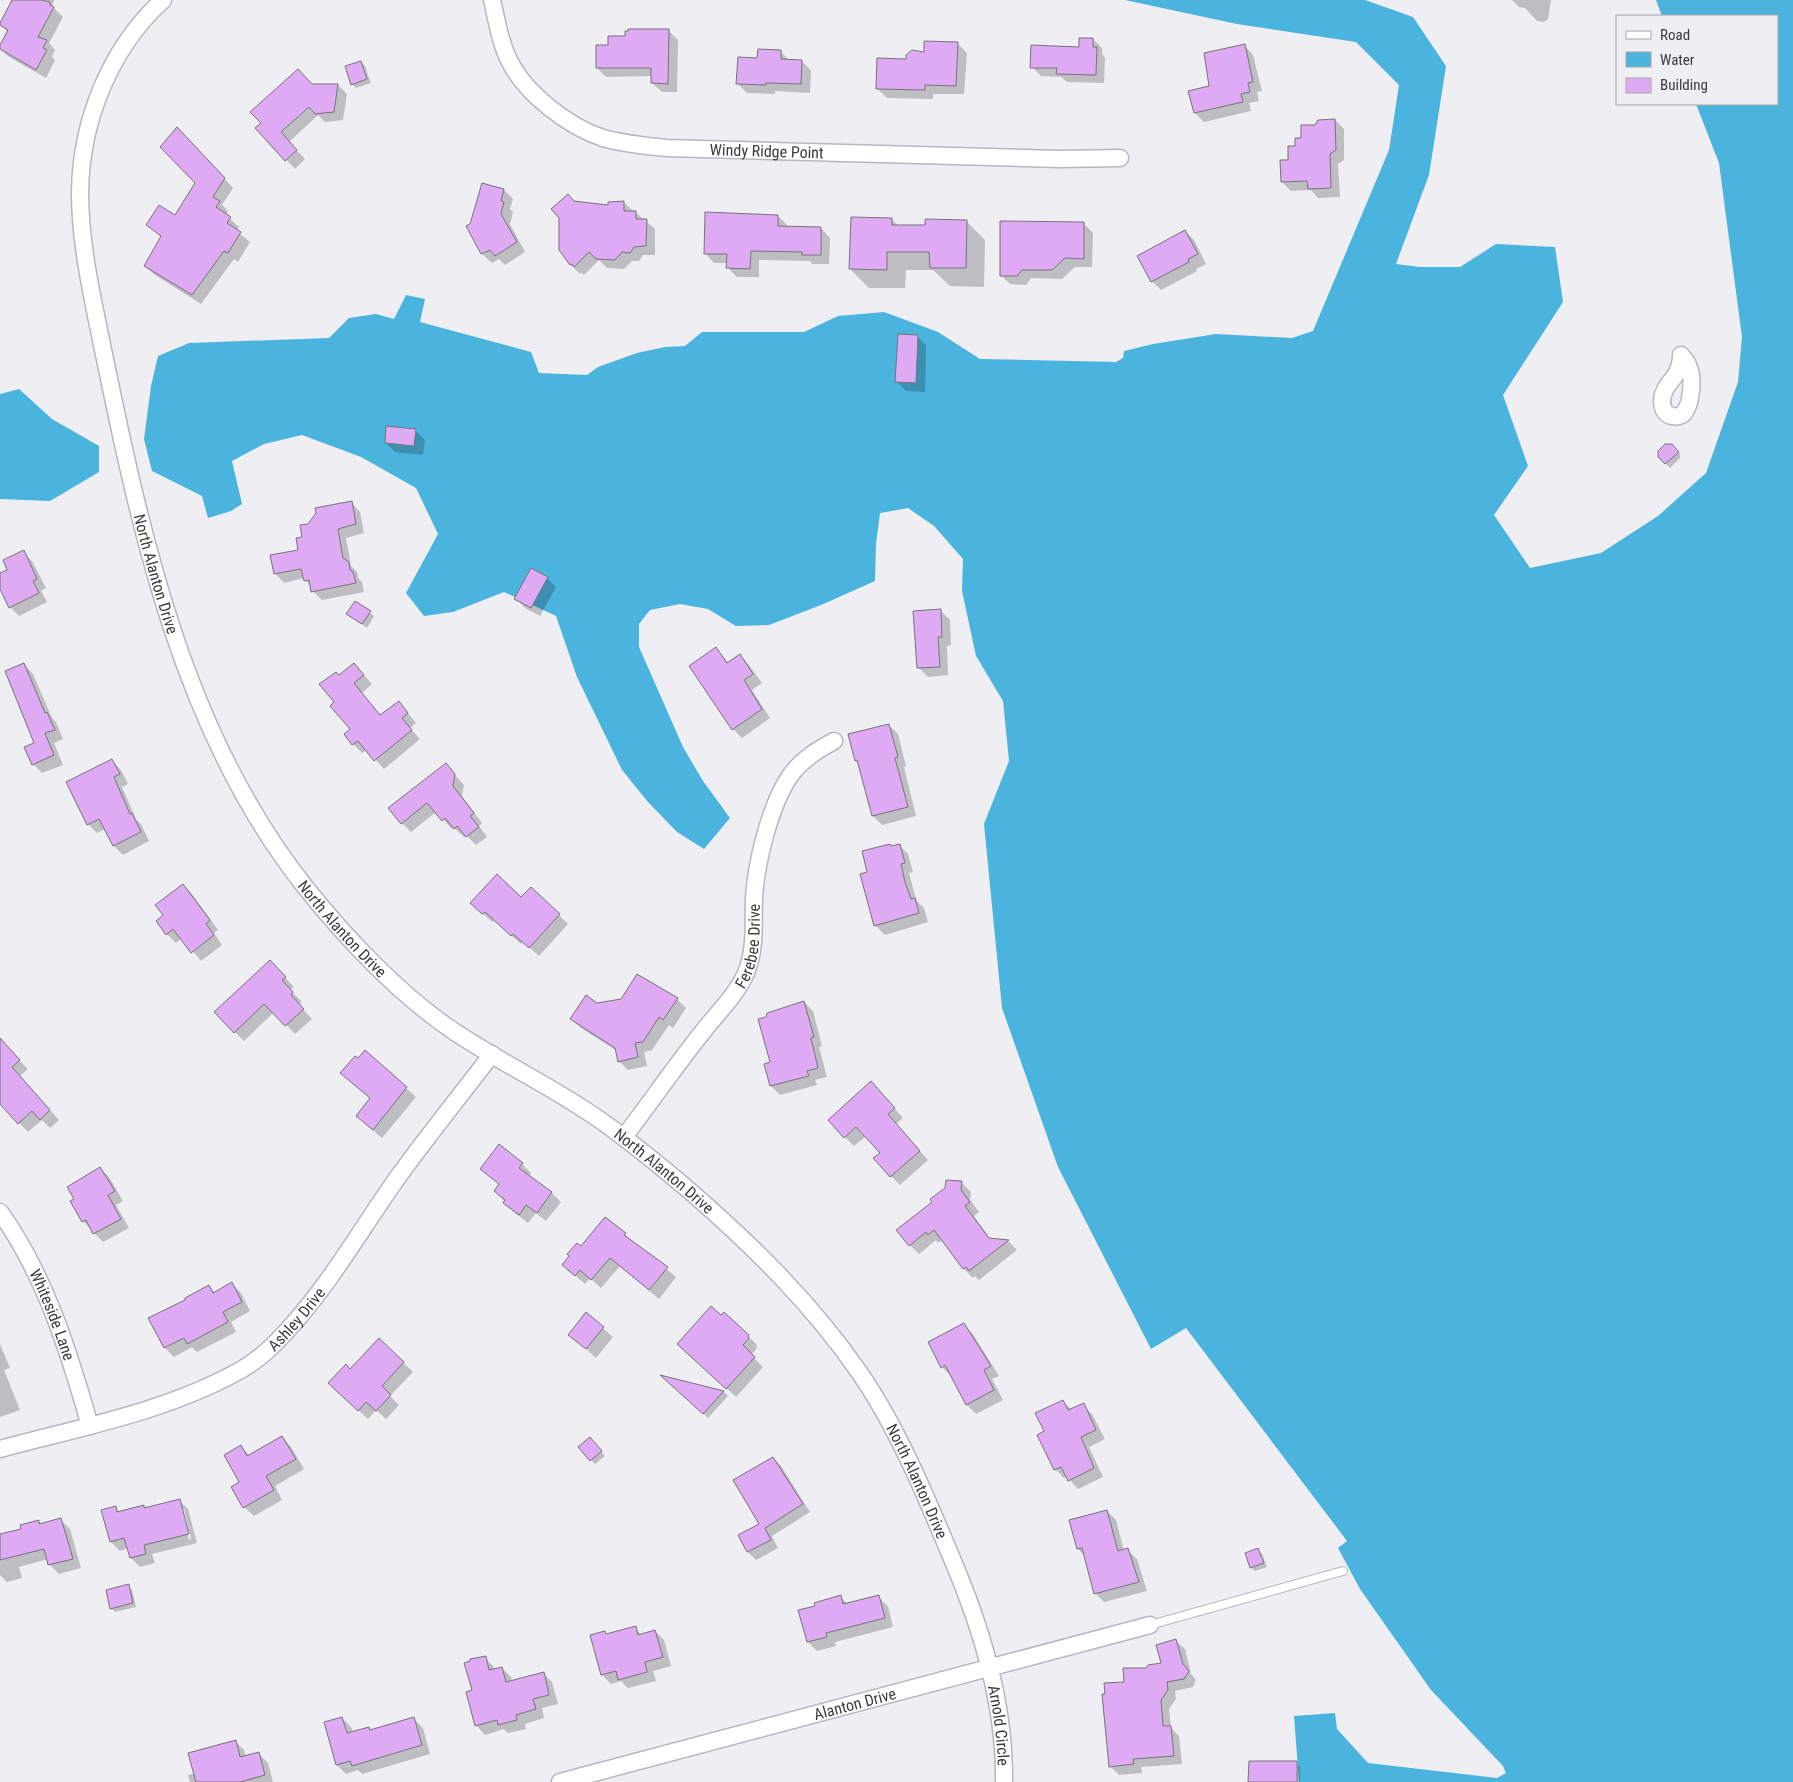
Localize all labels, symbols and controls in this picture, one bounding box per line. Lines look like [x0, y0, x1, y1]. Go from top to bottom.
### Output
legend [1616, 15, 1778, 105]
text: Road [1660, 26, 1690, 44]
text: Water [1660, 51, 1695, 69]
text: Building [1660, 76, 1708, 94]
street label: Windy Ridge Point [709, 140, 824, 162]
street label: North Alanton Drive [130, 512, 182, 636]
street label: North Alanton Drive [294, 877, 390, 981]
street label: Ferebee Drive [731, 904, 764, 992]
street label: North Alanton Drive [610, 1125, 718, 1218]
street label: Whiteside Lane [25, 1266, 79, 1363]
street label: Ashley Drive [264, 1284, 329, 1355]
street label: North Alanton Drive [882, 1421, 951, 1542]
street label: Arnold Circle [984, 1683, 1013, 1766]
street label: Alanton Drive [812, 1684, 898, 1724]

